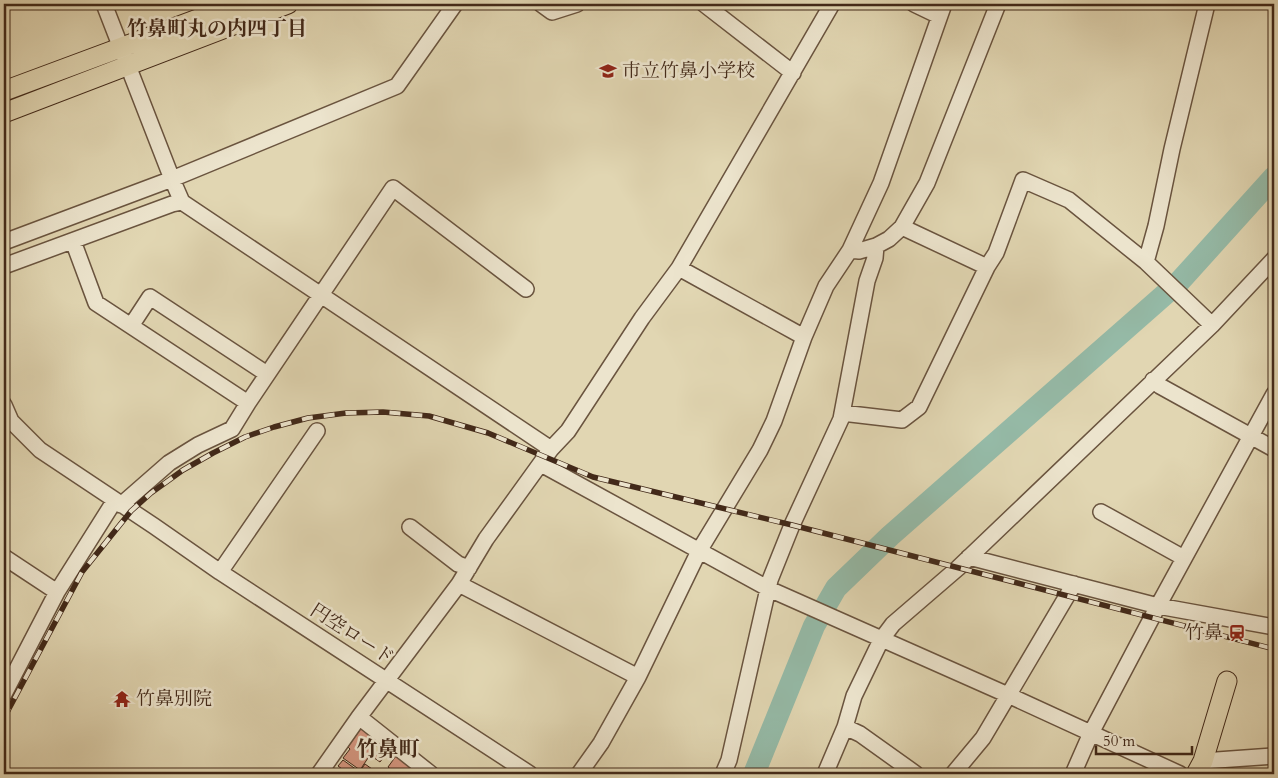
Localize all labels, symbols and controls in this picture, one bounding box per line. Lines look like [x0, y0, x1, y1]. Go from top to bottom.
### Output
district label: 竹鼻町丸の内四丁目 [127, 15, 307, 42]
place label: 市立竹鼻小学校 [622, 58, 755, 84]
school or university icon: 市立竹鼻小学校 [598, 61, 618, 81]
street label: 円空ロード [305, 597, 399, 671]
place label: 竹鼻 [1185, 620, 1223, 646]
station icon: 竹鼻 [1227, 623, 1247, 643]
place label: 竹鼻別院 [136, 686, 212, 712]
temple icon: 竹鼻別院 [112, 689, 132, 709]
scale bar [1096, 723, 1192, 755]
text: 50 m [1103, 731, 1135, 751]
district label: 竹鼻町 [357, 735, 420, 764]

